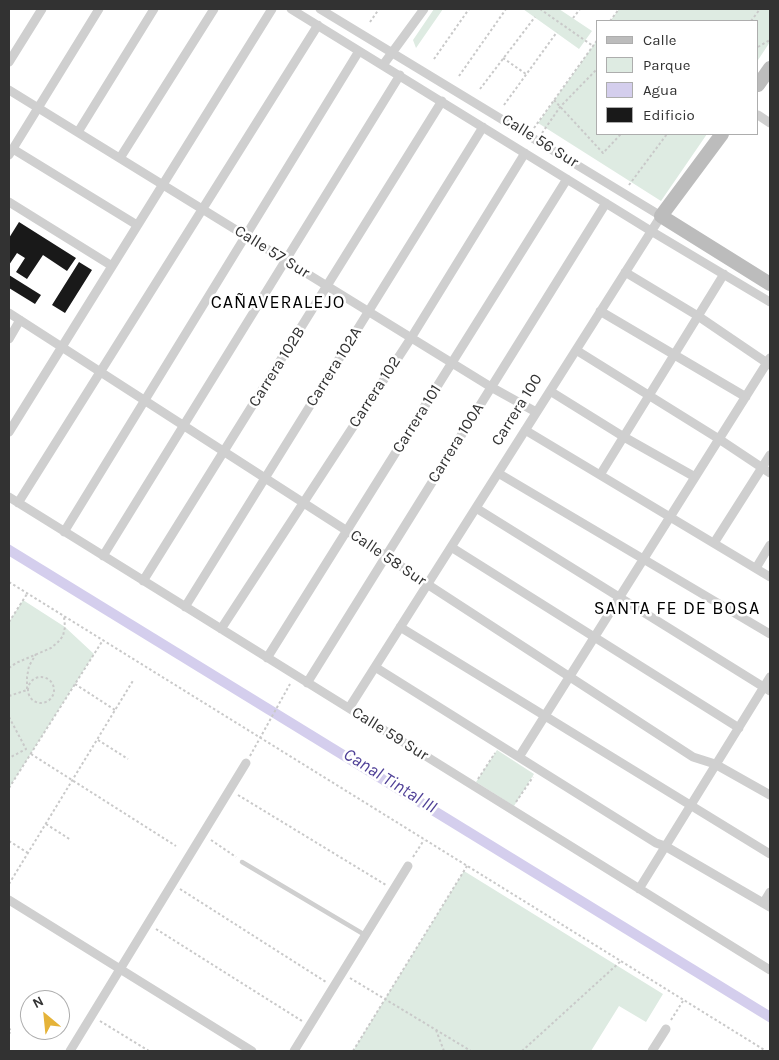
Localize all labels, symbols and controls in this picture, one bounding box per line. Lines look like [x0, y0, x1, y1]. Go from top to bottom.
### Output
legend [596, 20, 759, 135]
text: Calle [643, 31, 677, 49]
text: Parque [643, 56, 691, 74]
text: Agua [643, 81, 677, 99]
text: Edificio [643, 106, 695, 124]
street label: Calle 56 Sur [498, 110, 582, 172]
street label: Calle 57 Sur [231, 221, 313, 283]
district label: CAÑAVERALEJO [209, 292, 347, 314]
street label: Carrera 102B [245, 323, 309, 411]
street label: Carrera 102A [302, 324, 366, 410]
street label: Carrera 102 [345, 353, 405, 431]
street label: Carrera 100 [487, 371, 547, 449]
street label: Carrera 101 [388, 381, 446, 457]
street label: Carrera 100A [424, 400, 488, 486]
street label: Calle 58 Sur [346, 526, 430, 590]
district label: SANTA FE DE BOSA [592, 598, 762, 620]
street label: Calle 59 Sur [348, 703, 432, 765]
water label: Canal Tintal III [339, 744, 441, 818]
north arrow [20, 990, 70, 1040]
text: N [30, 992, 47, 1012]

